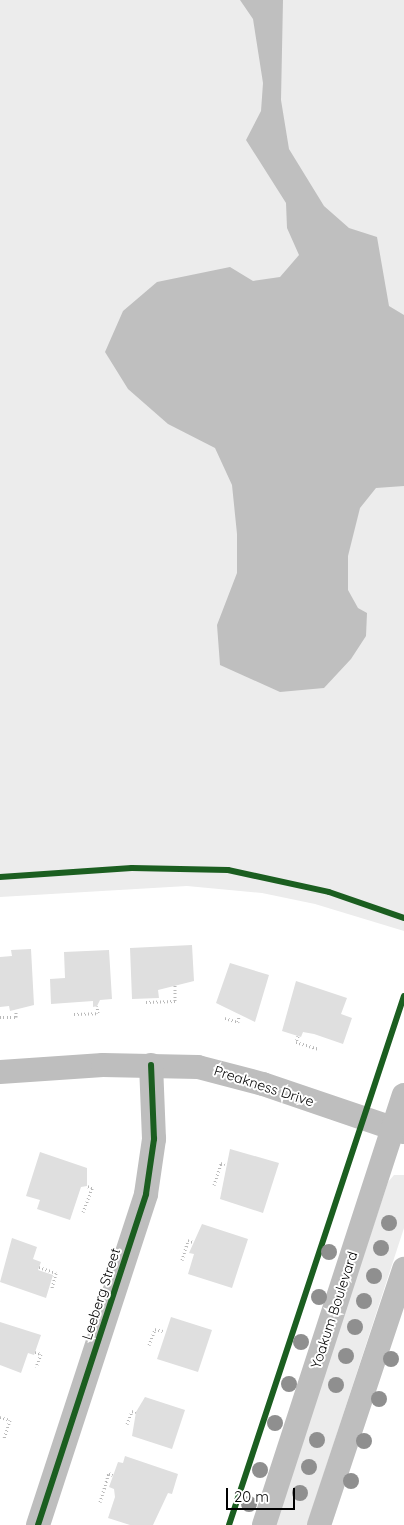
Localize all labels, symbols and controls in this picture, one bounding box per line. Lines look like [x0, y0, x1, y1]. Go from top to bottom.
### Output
street label: Preakness Drive [212, 1062, 316, 1110]
street label: Leeberg Street [78, 1246, 124, 1342]
street label: Yoakum Boulevard [307, 1249, 361, 1371]
scale bar [229, 1478, 298, 1510]
text: 20 m [234, 1487, 269, 1506]

